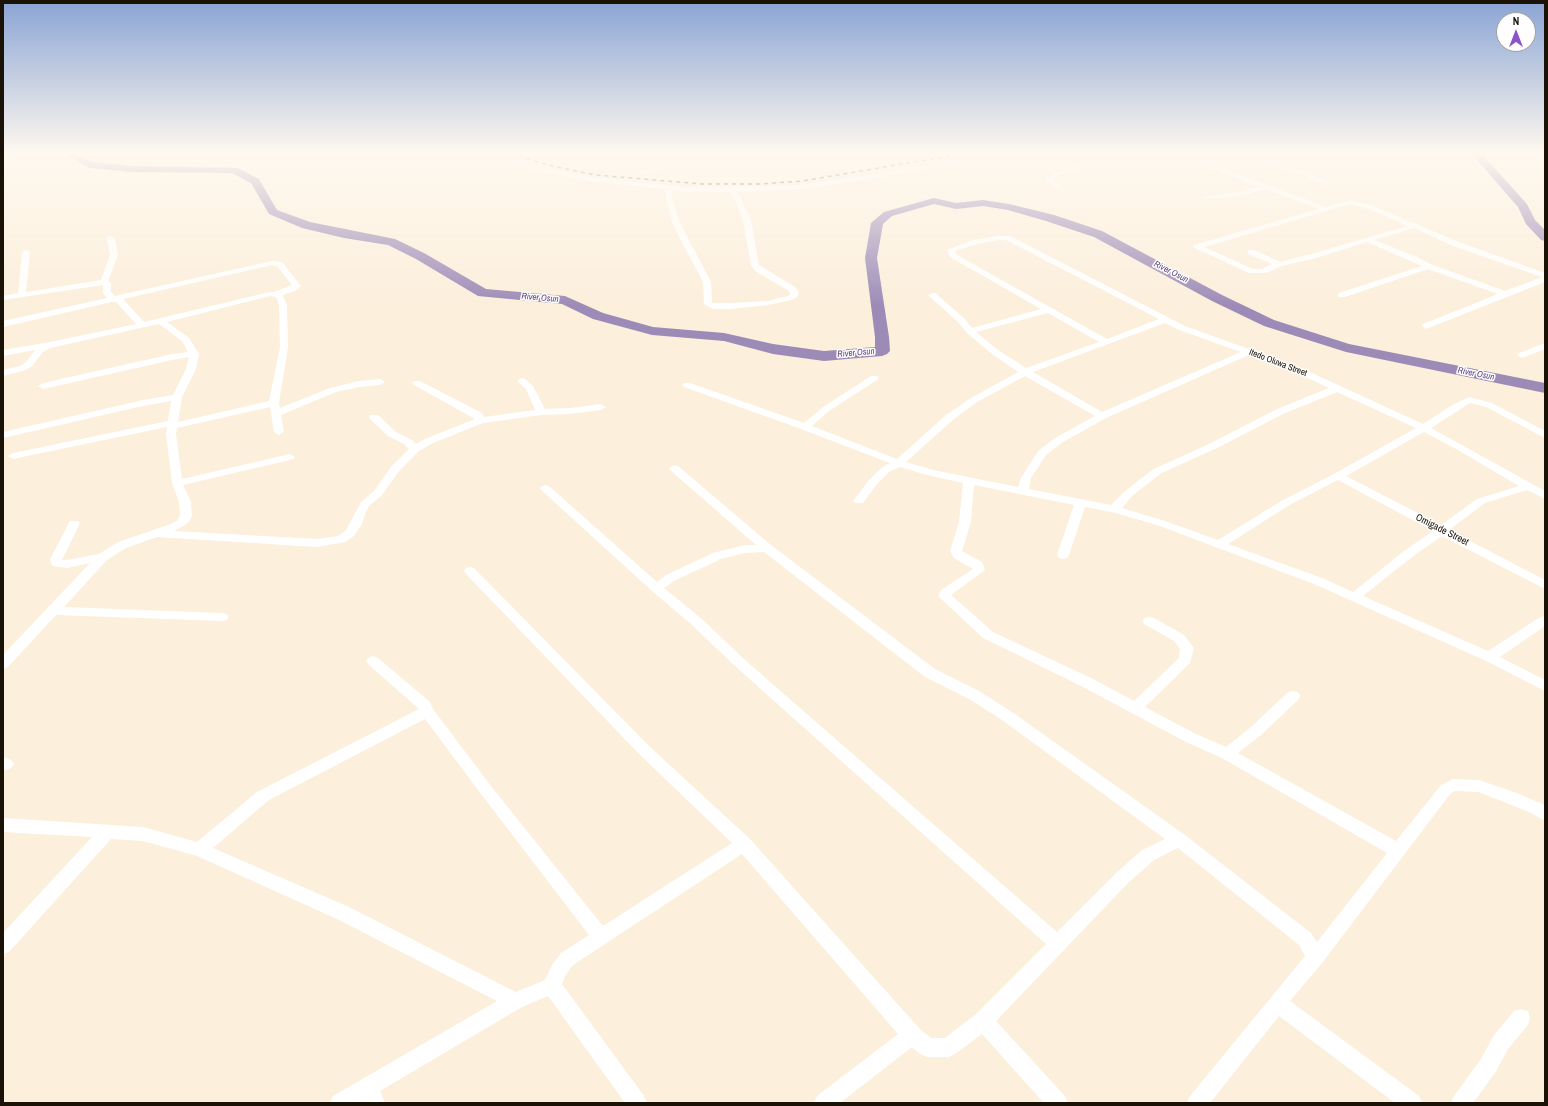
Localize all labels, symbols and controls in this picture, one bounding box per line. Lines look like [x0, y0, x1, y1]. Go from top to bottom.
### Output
north arrow [1496, 12, 1536, 52]
text: N [1513, 14, 1519, 28]
water label: River Osun [1152, 259, 1190, 285]
water label: River Osun [521, 291, 559, 305]
water label: River Osun [837, 346, 875, 360]
street label: Itedo Oluwa Street [1248, 347, 1308, 379]
water label: River Osun [1457, 365, 1495, 383]
street label: Omigade Street [1413, 512, 1471, 548]

